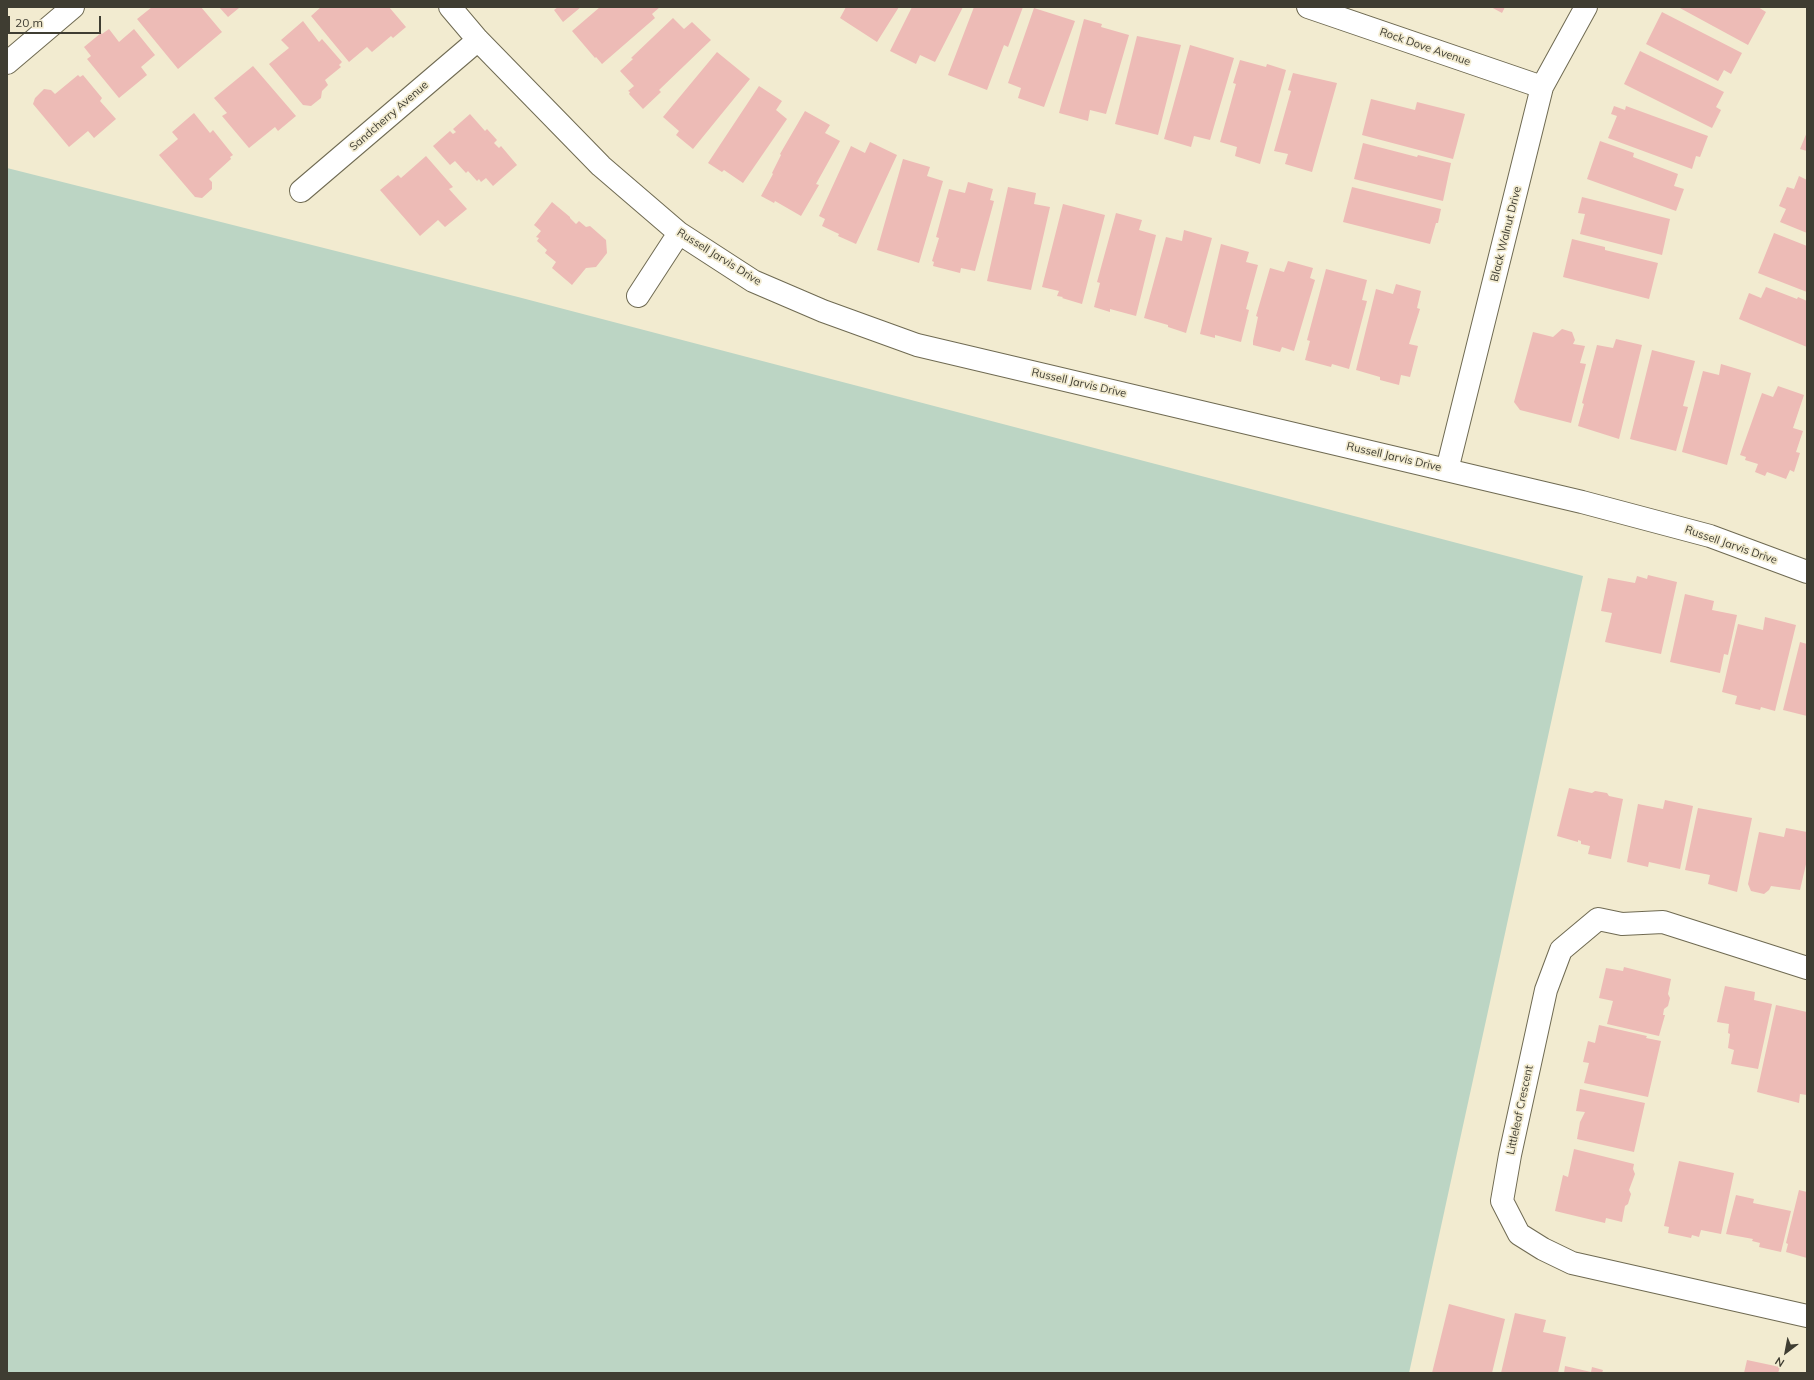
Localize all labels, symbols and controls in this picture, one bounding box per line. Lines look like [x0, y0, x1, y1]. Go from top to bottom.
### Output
scale bar [10, 8, 103, 34]
text: 20 m [15, 15, 43, 30]
street label: Rock Dove Avenue [1378, 25, 1472, 69]
street label: Sandcherry Avenue [347, 78, 431, 154]
street label: Black Walnut Drive [1488, 185, 1524, 283]
street label: Russell Jarvis Drive [674, 226, 764, 288]
street label: Russell Jarvis Drive [1030, 366, 1128, 400]
street label: Russell Jarvis Drive [1345, 440, 1443, 474]
street label: Russell Jarvis Drive [1683, 523, 1779, 567]
street label: Littleleaf Crescent [1504, 1064, 1536, 1156]
north arrow [1766, 1332, 1806, 1372]
text: N [1772, 1354, 1787, 1370]

